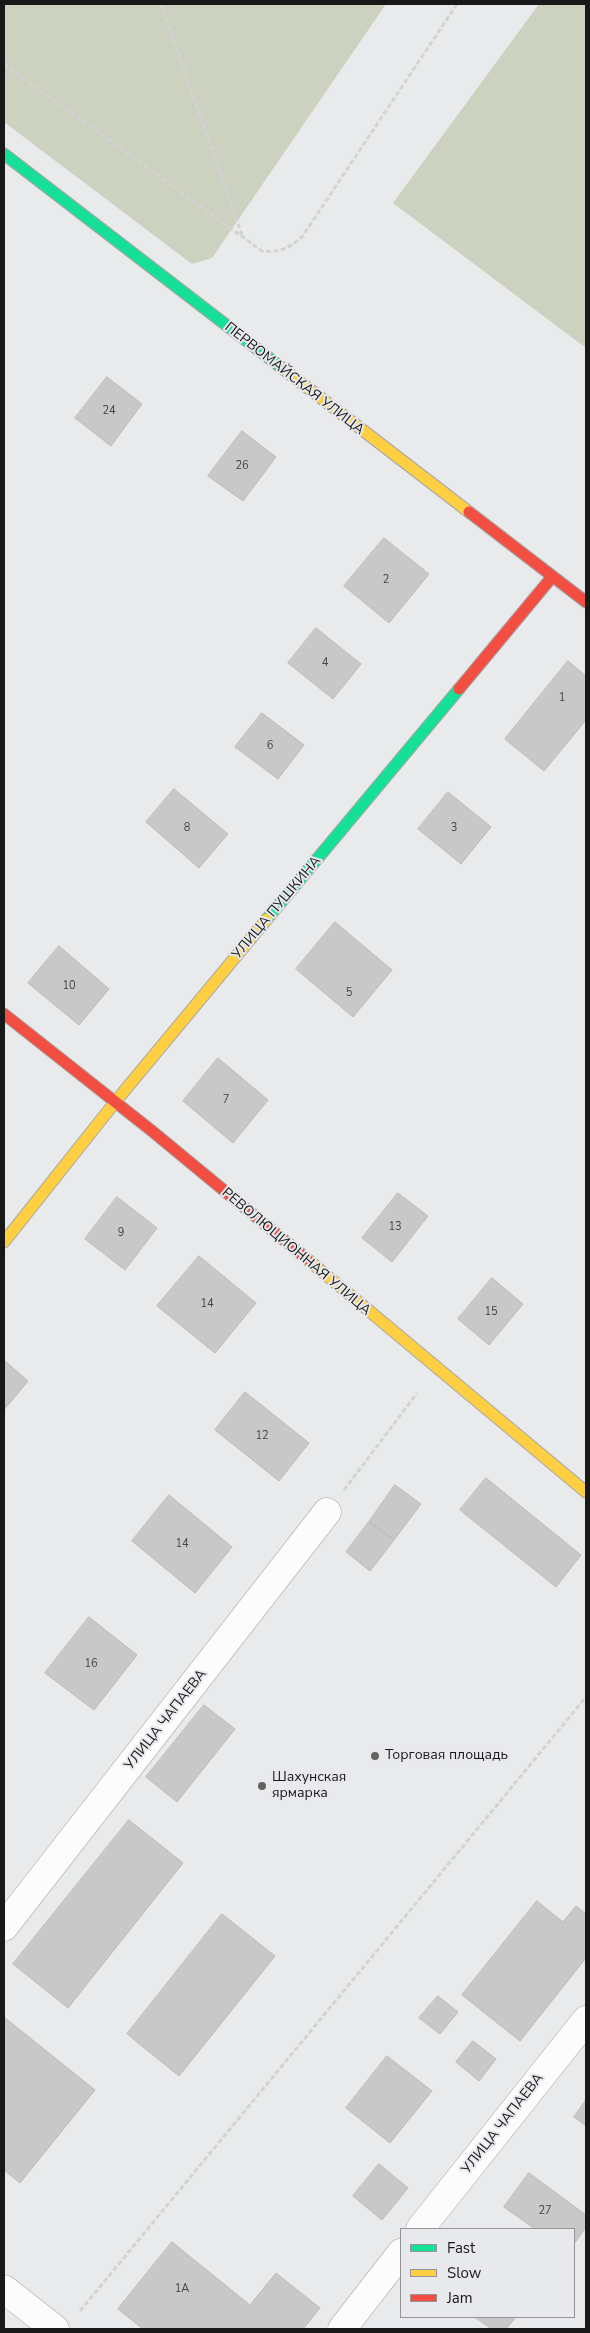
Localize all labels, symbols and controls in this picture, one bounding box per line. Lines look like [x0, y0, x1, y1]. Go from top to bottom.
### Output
street label: ПЕРВОМАЙСКАЯ УЛИЦА [221, 319, 367, 439]
house number: 24 [102, 404, 116, 418]
house number: 26 [235, 459, 249, 473]
house number: 2 [383, 573, 389, 587]
house number: 4 [322, 656, 328, 670]
house number: 1 [559, 691, 565, 705]
house number: 6 [267, 739, 273, 753]
house number: 8 [184, 821, 190, 835]
house number: 3 [451, 821, 457, 835]
street label: УЛИЦА ПУШКИНА [229, 853, 325, 963]
house number: 10 [62, 979, 76, 993]
house number: 5 [346, 986, 352, 1000]
house number: 7 [223, 1093, 229, 1107]
street label: РЕВОЛЮЦИОННАЯ УЛИЦА [218, 1185, 374, 1319]
house number: 13 [388, 1220, 402, 1234]
house number: 9 [118, 1226, 124, 1240]
house number: 14 [200, 1297, 214, 1311]
house number: 15 [484, 1305, 498, 1319]
house number: 12 [255, 1429, 269, 1443]
house number: 14 [175, 1537, 189, 1551]
house number: 16 [84, 1657, 98, 1671]
street label: УЛИЦА ЧАПАЕВА [122, 1666, 210, 1774]
place label: Торговая площадь [385, 1748, 508, 1764]
marker: Торговая площадь [369, 1750, 381, 1762]
place label: Шахунская ярмарка [272, 1770, 346, 1802]
marker: Шахунская ярмарка [256, 1780, 268, 1792]
street label: УЛИЦА ЧАПАЕВА [459, 2070, 547, 2178]
house number: 27 [538, 2204, 552, 2218]
legend [400, 2228, 575, 2318]
text: Fast [447, 2238, 475, 2258]
text: Slow [447, 2263, 481, 2283]
house number: 1А [175, 2282, 189, 2296]
text: Jam [447, 2288, 473, 2308]

